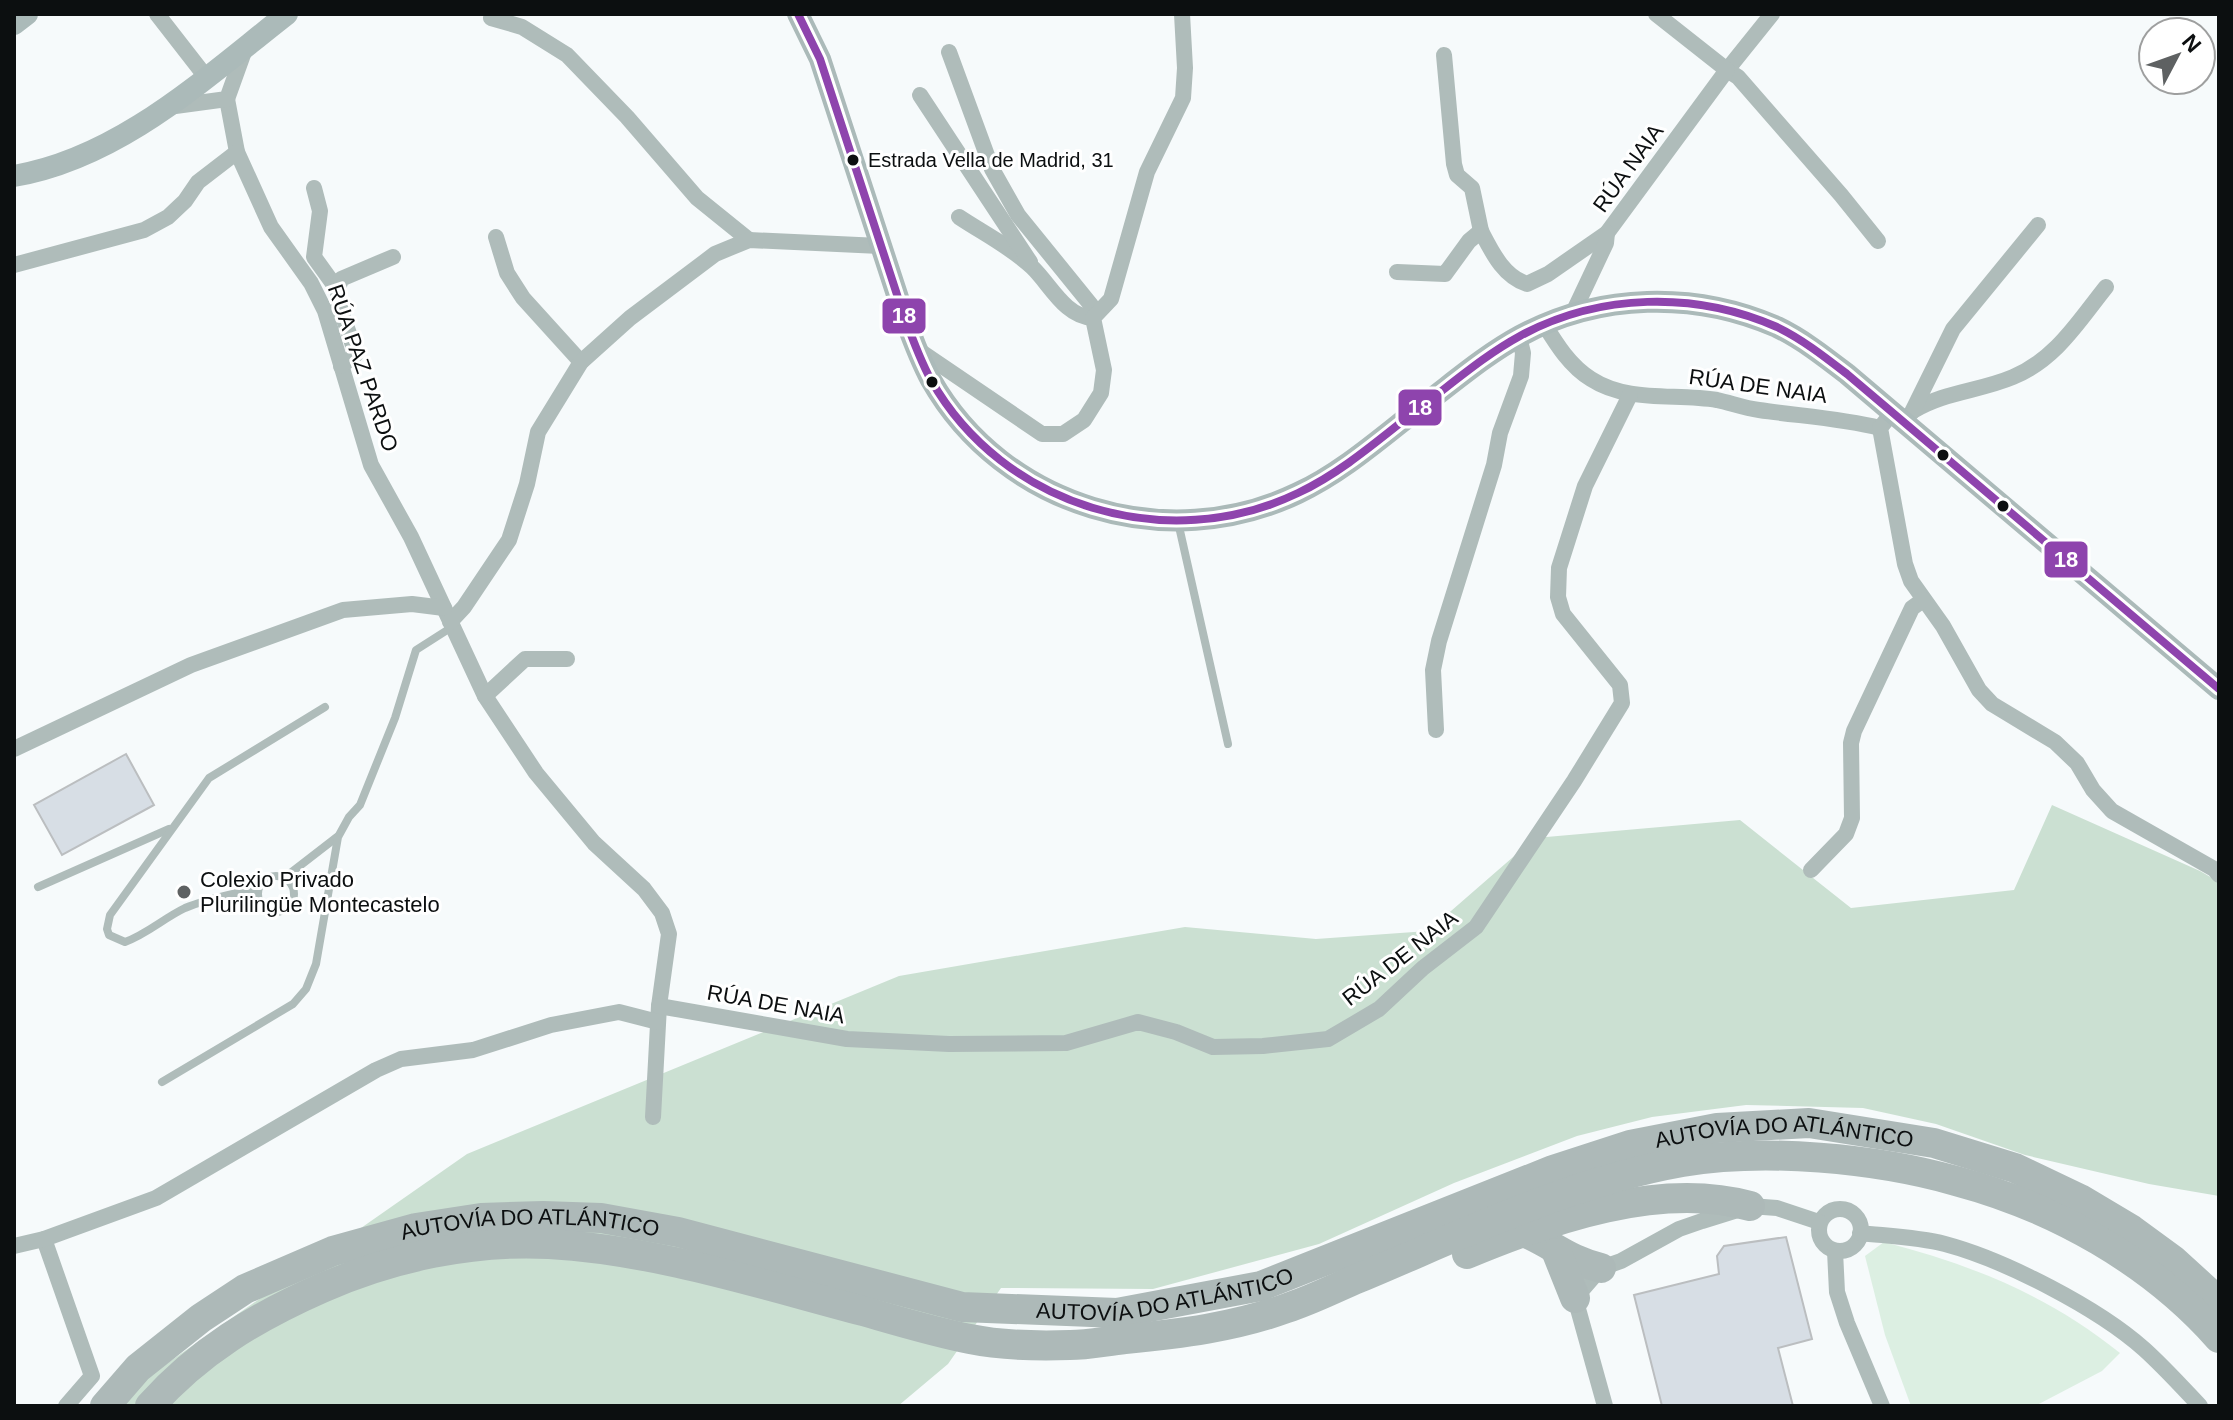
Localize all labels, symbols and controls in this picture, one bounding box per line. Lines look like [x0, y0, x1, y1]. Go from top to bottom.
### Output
north arrow [2137, 16, 2217, 96]
text: N [2177, 29, 2206, 57]
street label: RÚA NAIA [1588, 119, 1668, 217]
place label: Estrada Vella de Madrid, 31 [868, 149, 1114, 171]
marker: Estrada Vella de Madrid, 31 [845, 152, 861, 168]
street label: RÚA PAZ PARDO [323, 281, 403, 455]
line badge: 18 [881, 297, 927, 335]
text: 18 [892, 303, 916, 328]
street label: RÚA DE NAIA [1687, 364, 1829, 408]
unlabelled marker [924, 374, 940, 390]
line badge: 18 [1397, 388, 1443, 427]
text: 18 [1408, 395, 1432, 420]
unlabelled marker [1935, 447, 1951, 463]
unlabelled marker [1995, 498, 2011, 514]
line badge: 18 [2043, 540, 2089, 579]
text: 18 [2054, 547, 2078, 572]
place label: Colexio Privado Plurilingüe Montecastelo [200, 867, 440, 917]
marker: Colexio Privado Plurilingüe Montecastelo [175, 883, 193, 901]
street label: RÚA DE NAIA [1337, 905, 1463, 1011]
street label: RÚA DE NAIA [705, 980, 847, 1028]
street label: AUTOVÍA DO ATLÁNTICO [1653, 1110, 1915, 1152]
street label: AUTOVÍA DO ATLÁNTICO [397, 1203, 662, 1244]
street label: AUTOVÍA DO ATLÁNTICO [1036, 1262, 1297, 1326]

